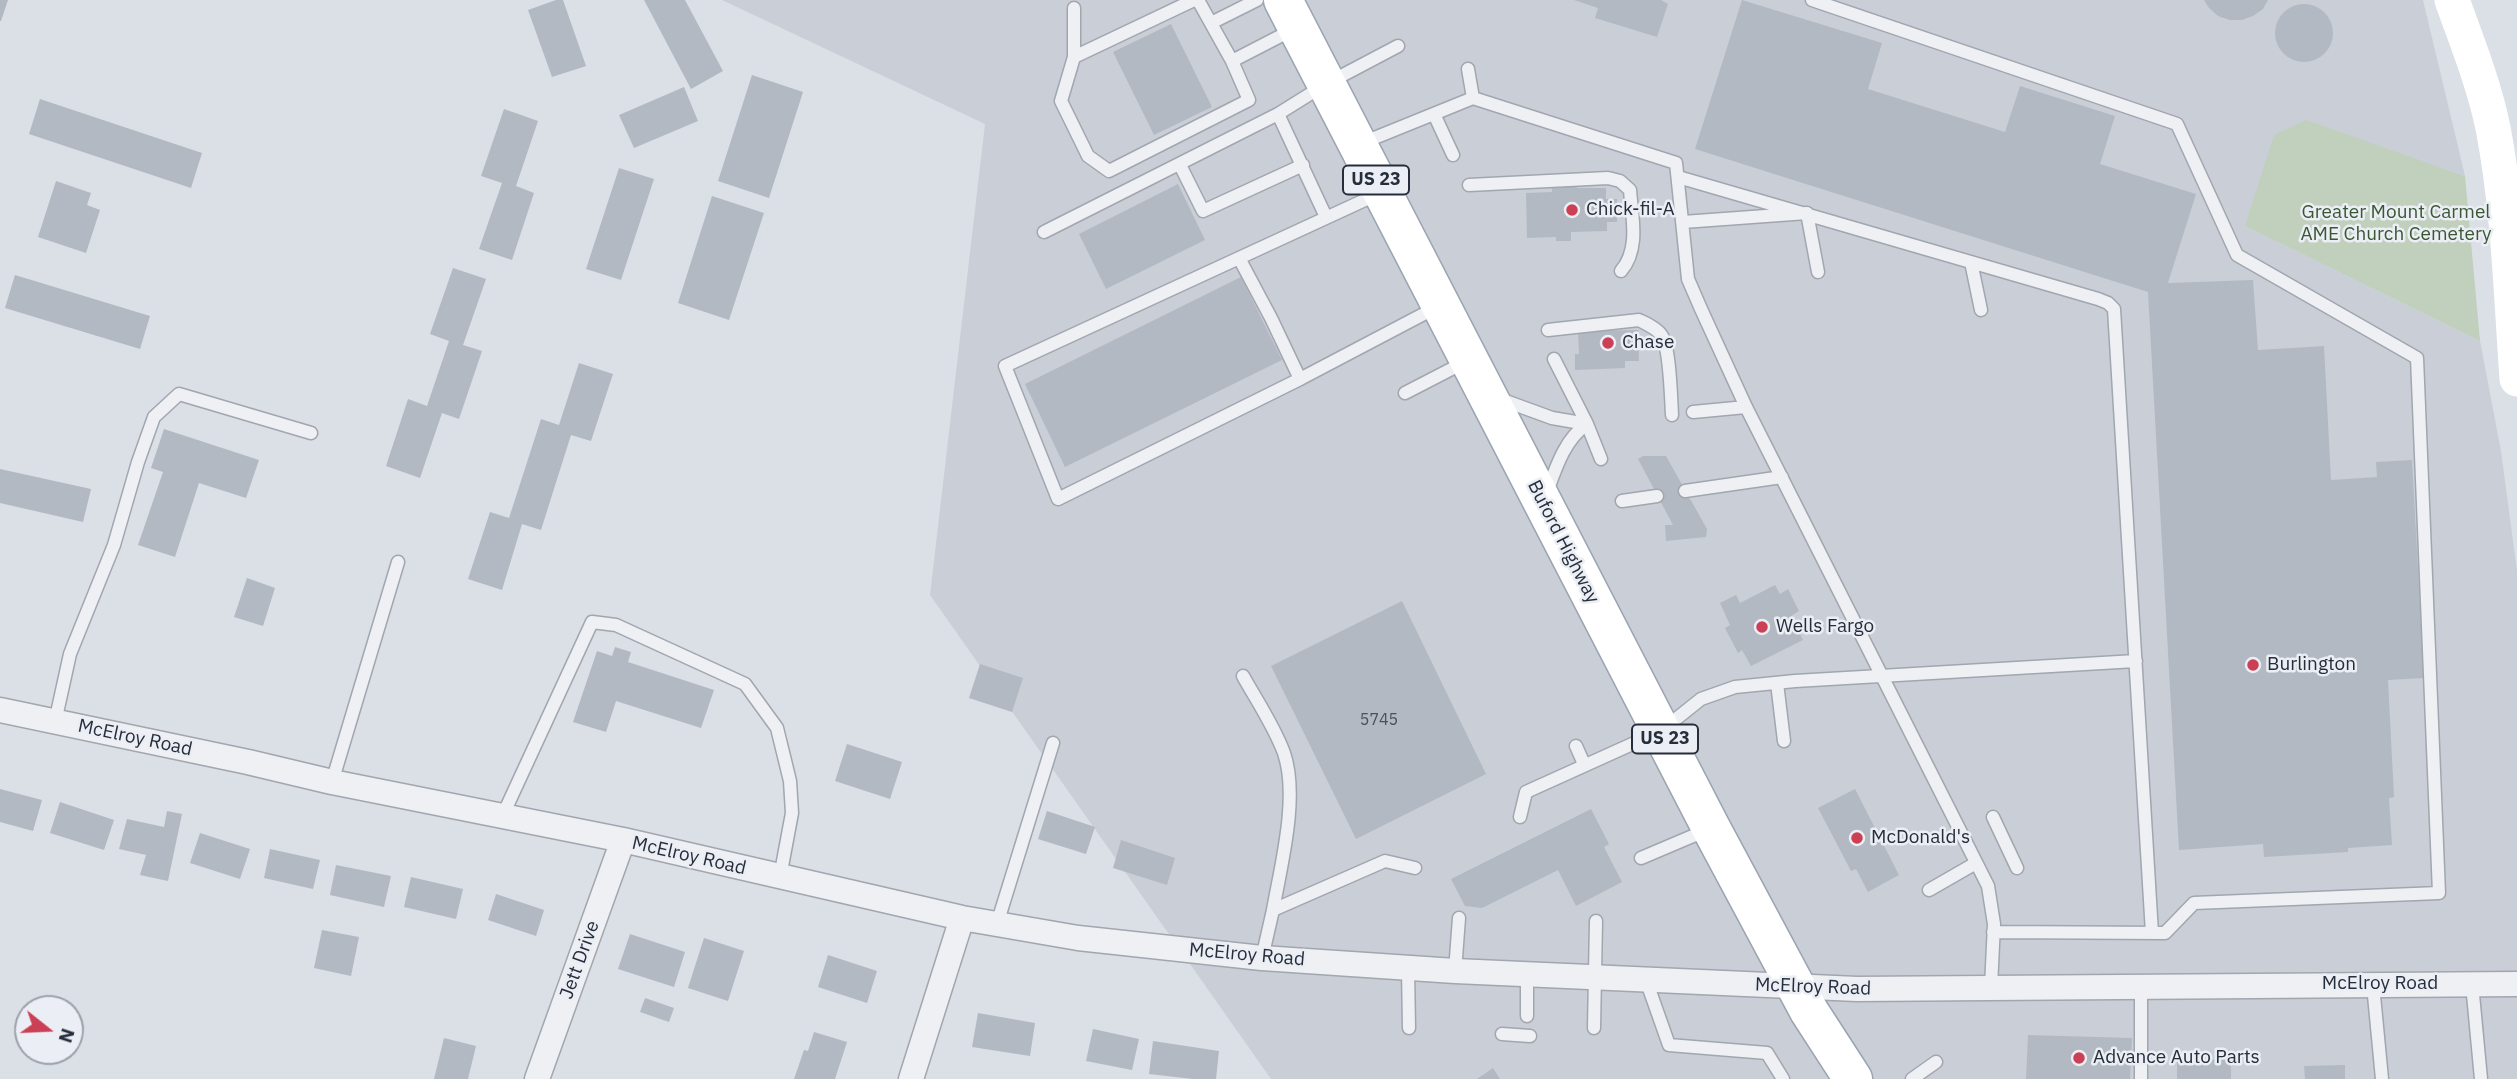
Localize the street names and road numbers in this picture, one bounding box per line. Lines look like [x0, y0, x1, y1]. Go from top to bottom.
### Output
road number: US 23 [1343, 166, 1409, 195]
street label: Buford Highway [1522, 477, 1604, 607]
street label: McElroy Road [76, 715, 194, 761]
road number: US 23 [1632, 724, 1698, 754]
street label: McElroy Road [630, 832, 748, 880]
street label: Jett Drive [555, 918, 605, 1002]
street label: McElroy Road [1188, 939, 1306, 971]
street label: McElroy Road [2322, 973, 2438, 995]
street label: McElroy Road [1754, 974, 1872, 1000]

